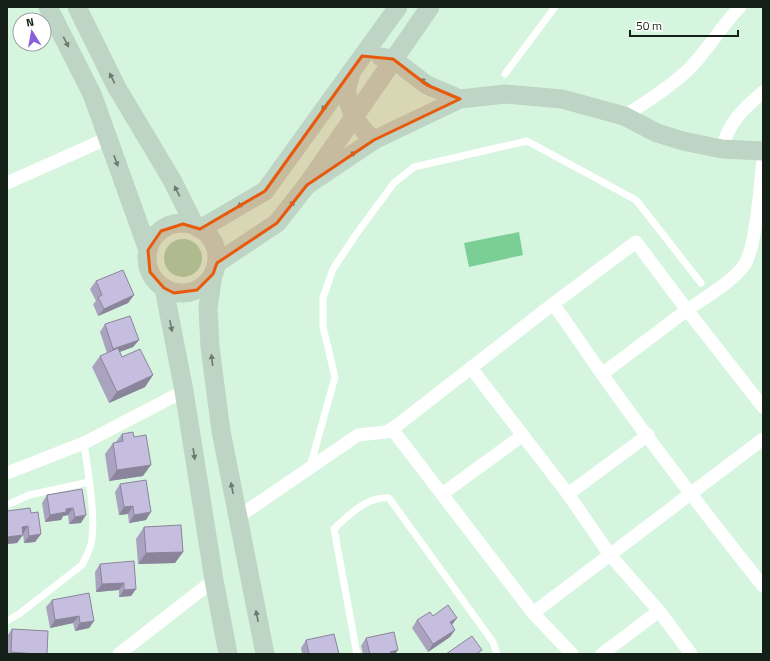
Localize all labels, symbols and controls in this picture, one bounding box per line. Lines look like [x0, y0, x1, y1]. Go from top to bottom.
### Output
north arrow [12, 12, 52, 52]
scale bar [630, 12, 738, 38]
text: N [25, 14, 35, 31]
text: 50 m [636, 16, 662, 35]
one-way arrow [63, 36, 69, 48]
one-way arrow [109, 73, 115, 84]
one-way arrow [419, 78, 430, 86]
one-way arrow [321, 101, 330, 112]
one-way arrow [346, 151, 356, 159]
one-way arrow [114, 156, 120, 168]
one-way arrow [174, 185, 180, 197]
one-way arrow [286, 200, 295, 211]
one-way arrow [236, 201, 248, 208]
one-way arrow [169, 320, 175, 333]
one-way arrow [208, 354, 215, 366]
one-way arrow [191, 448, 197, 461]
one-way arrow [229, 482, 235, 494]
one-way arrow [254, 610, 260, 622]

